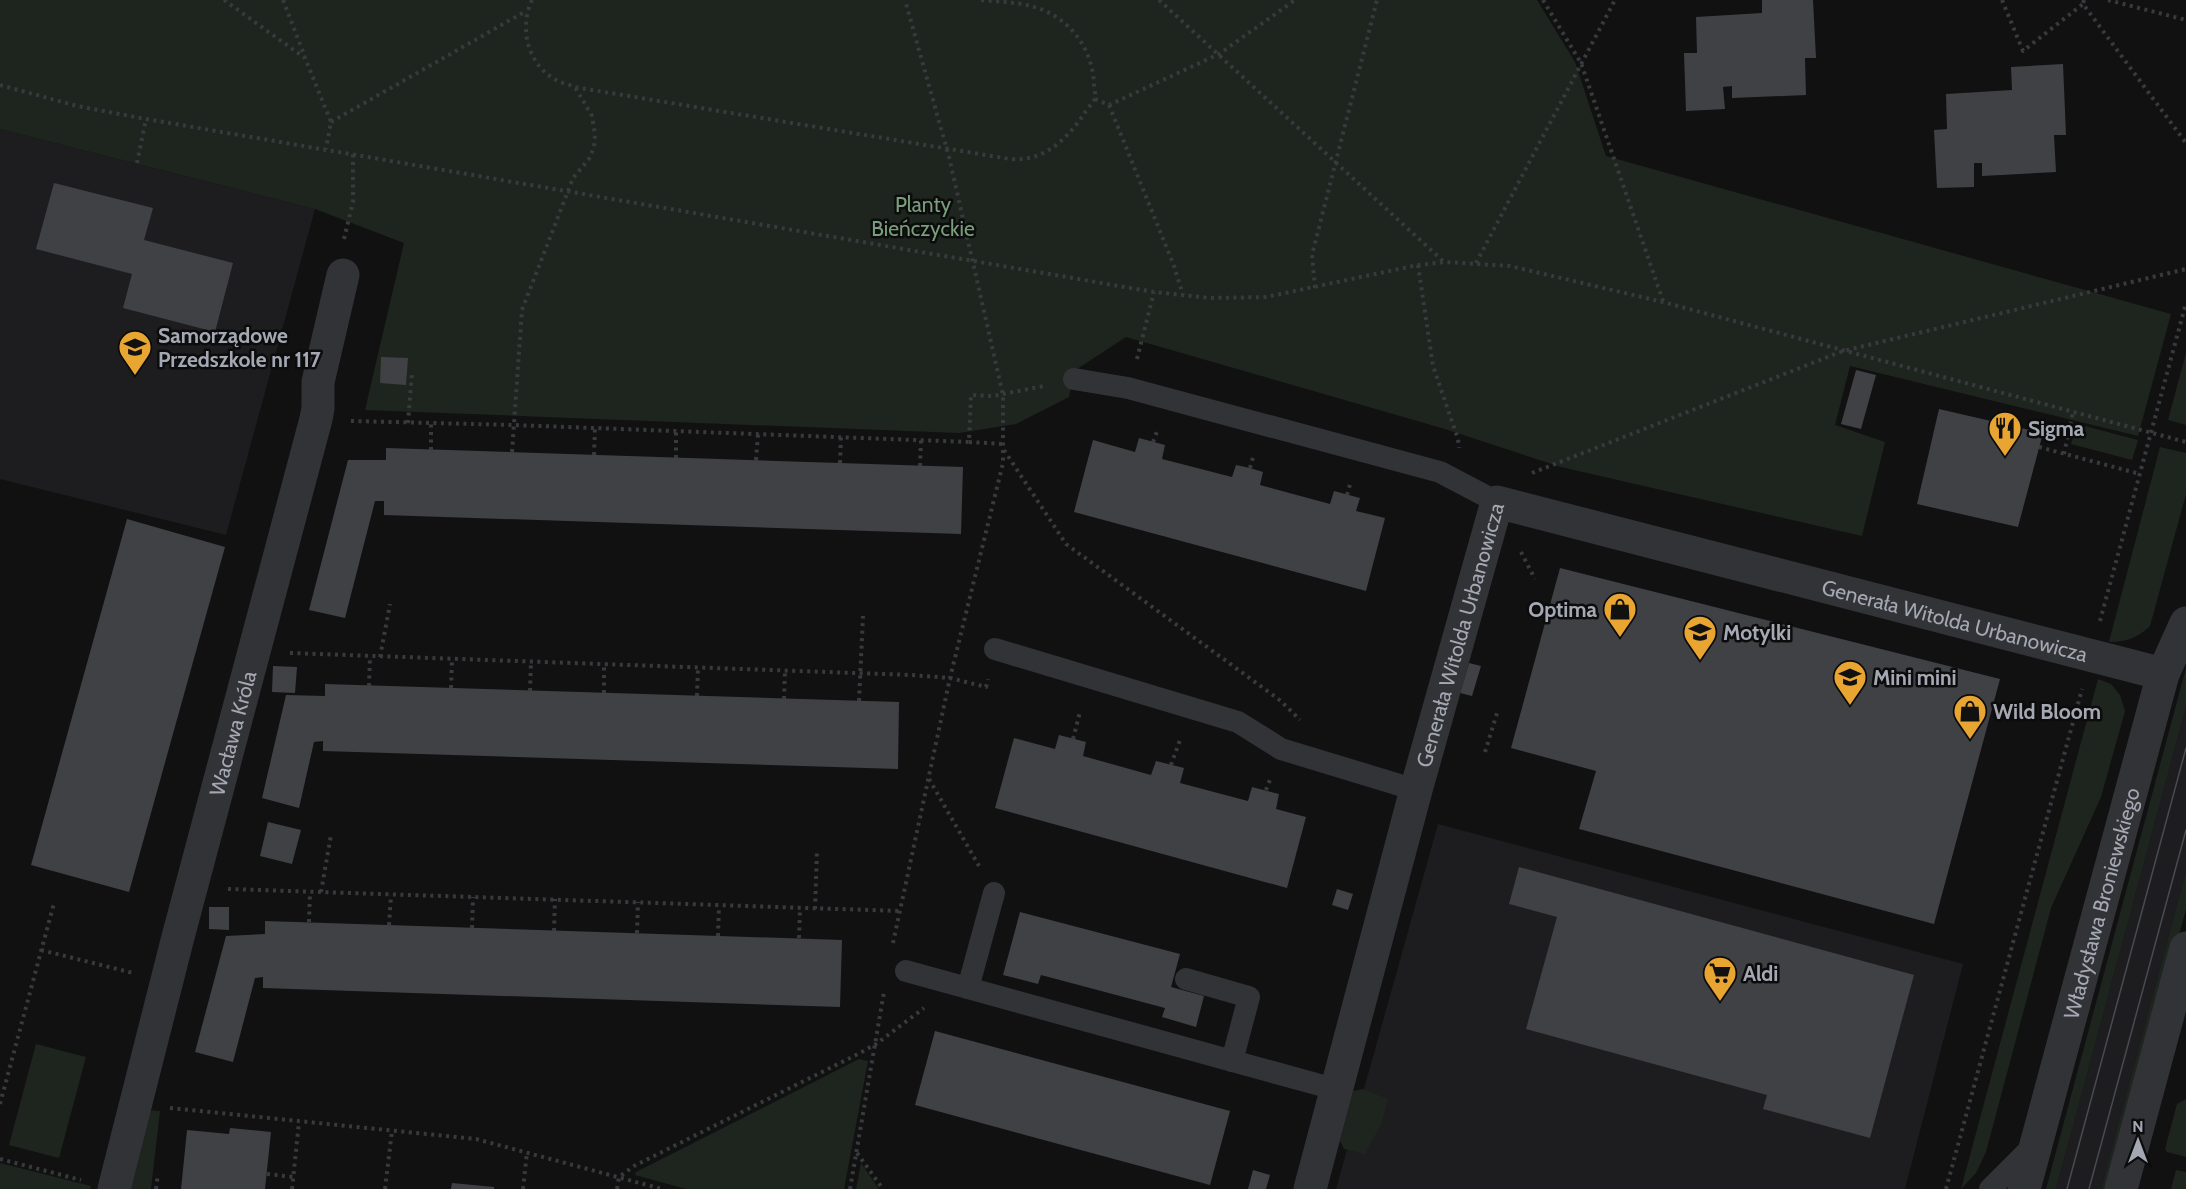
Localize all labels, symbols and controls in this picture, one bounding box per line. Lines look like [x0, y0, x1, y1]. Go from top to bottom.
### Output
park label: Planty Bieńczyckie [871, 192, 975, 241]
place label: Samorządowe Przedszkole nr 117 [158, 323, 321, 372]
school or university icon: Samorządowe Przedszkole nr 117 [117, 329, 153, 376]
restaurant icon: Sigma [1987, 410, 2023, 457]
place label: Sigma [2028, 416, 2085, 441]
street label: Generała Witolda Urbanowicza [1411, 500, 1509, 770]
street label: Generała Witolda Urbanowicza [1819, 574, 2090, 667]
shop icon: Optima [1602, 591, 1638, 638]
place label: Optima [1528, 597, 1598, 622]
school or university icon: Motylki [1682, 614, 1718, 661]
place label: Motylki [1723, 620, 1791, 645]
school or university icon: Mini mini [1832, 659, 1868, 706]
place label: Mini mini [1873, 665, 1957, 690]
street label: Wacława Króla [204, 668, 261, 798]
shop icon: Wild Bloom [1952, 693, 1988, 740]
place label: Wild Bloom [1993, 699, 2101, 724]
street label: Władysława Broniewskiego [2058, 785, 2144, 1022]
supermarket icon: Aldi [1702, 955, 1738, 1002]
place label: Aldi [1743, 961, 1778, 986]
north arrow [2108, 1111, 2168, 1171]
text: N [2132, 1117, 2144, 1136]

